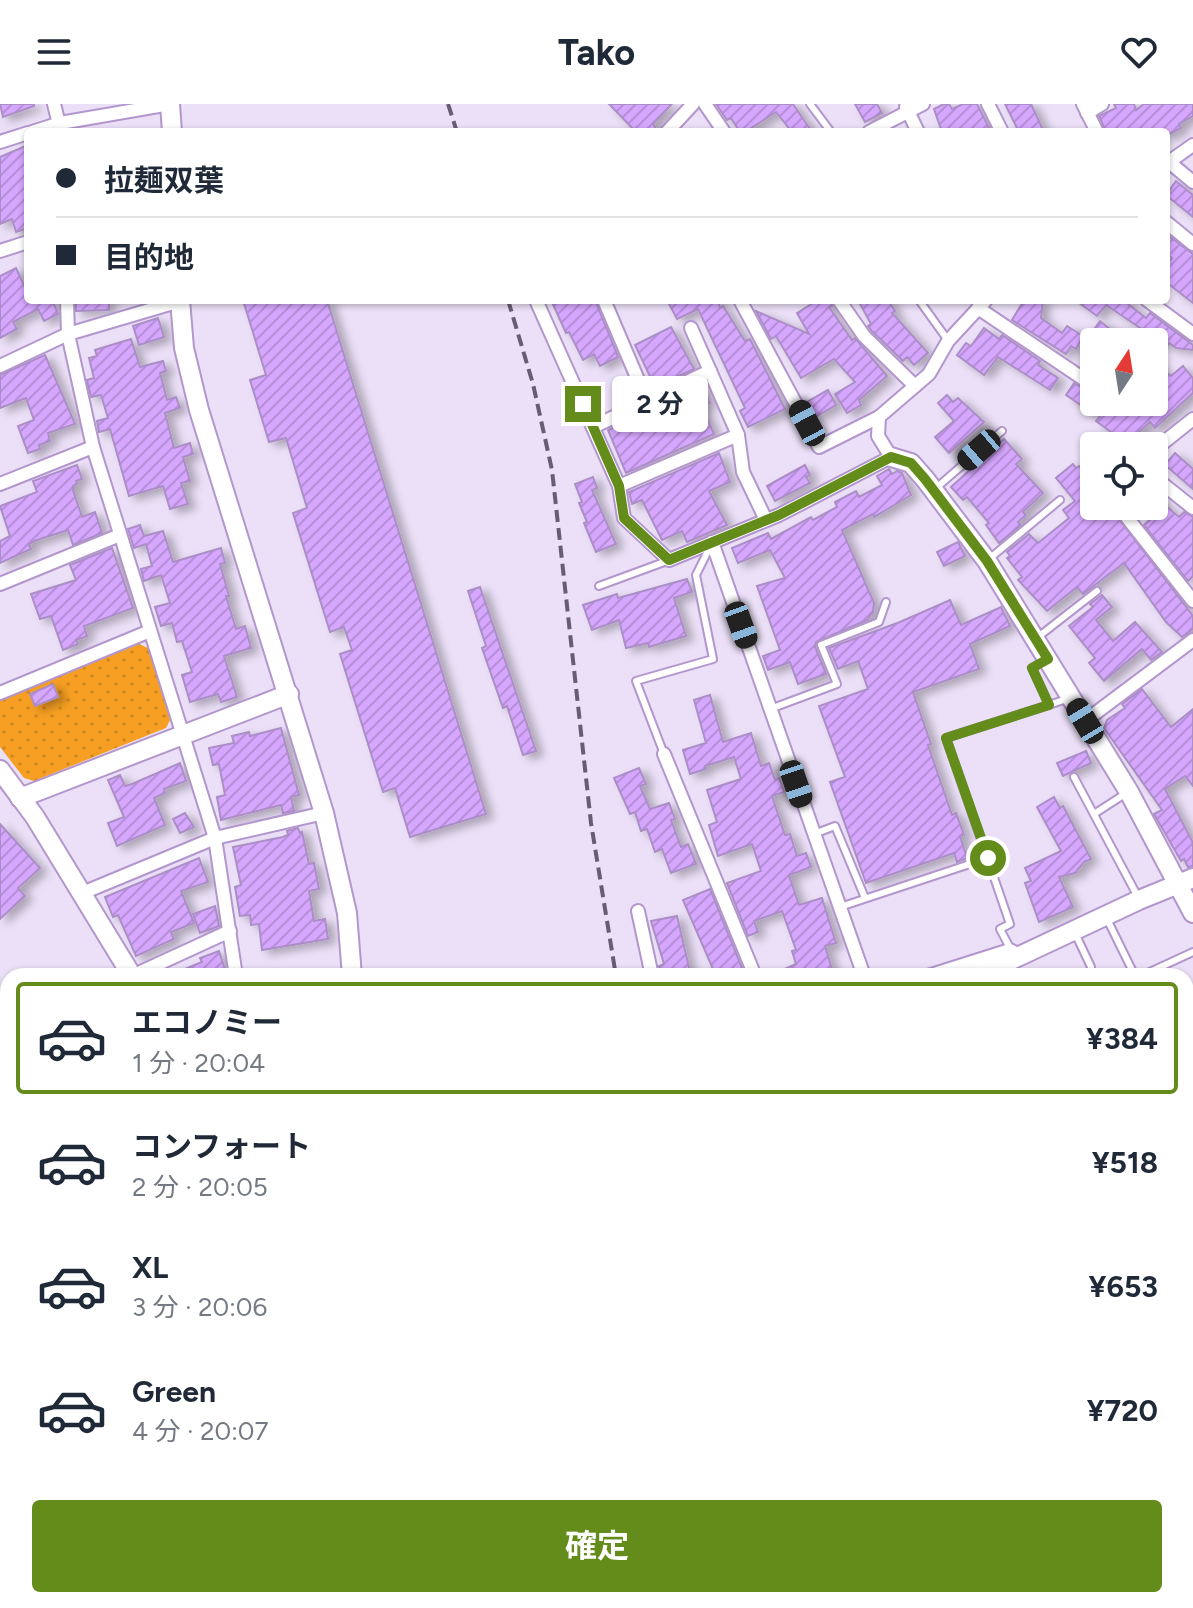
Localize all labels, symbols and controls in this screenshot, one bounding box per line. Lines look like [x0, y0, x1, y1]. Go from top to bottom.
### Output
icon: menu [32, 30, 76, 74]
icon: heart [1117, 30, 1161, 74]
text: Tako [558, 31, 635, 74]
text: 拉麺双葉 [104, 162, 224, 199]
text: 目的地 [104, 239, 194, 276]
north arrow [1080, 328, 1168, 416]
map controls [1080, 328, 1168, 520]
callout: 2 分 [611, 376, 707, 432]
route end [565, 386, 601, 422]
text: 2 分 [636, 388, 684, 420]
car [785, 396, 829, 450]
car [953, 425, 1005, 475]
button: locate [1080, 432, 1168, 520]
car [722, 598, 760, 652]
car [1062, 694, 1108, 748]
car [777, 757, 815, 811]
route start [970, 840, 1006, 876]
icon: car [36, 1002, 108, 1074]
text: エコノミー [132, 1004, 282, 1041]
text: ¥384 [1086, 1020, 1158, 1057]
text: 1 分 · 20:04 [132, 1047, 265, 1079]
icon: car [36, 1126, 108, 1198]
text: コンフォート [132, 1128, 311, 1165]
text: ¥518 [1092, 1144, 1158, 1181]
text: 2 分 · 20:05 [132, 1171, 268, 1203]
text: XL [132, 1249, 168, 1286]
icon: car [36, 1250, 108, 1322]
text: ¥653 [1089, 1268, 1158, 1305]
text: 3 分 · 20:06 [132, 1291, 267, 1323]
text: Green [132, 1373, 216, 1410]
icon: car [36, 1374, 108, 1446]
text: ¥720 [1087, 1392, 1158, 1429]
text: 4 分 · 20:07 [132, 1415, 268, 1447]
button: 確定 [32, 1500, 1162, 1592]

